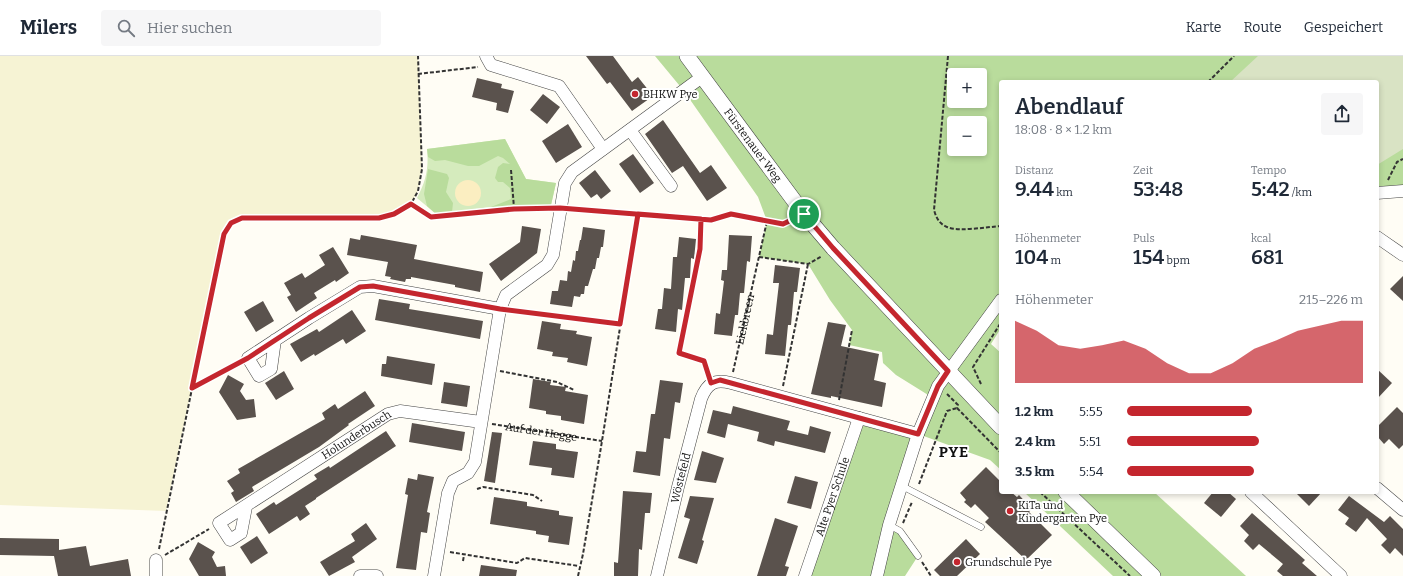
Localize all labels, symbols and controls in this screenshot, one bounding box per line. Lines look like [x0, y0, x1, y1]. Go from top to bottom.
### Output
search box [101, 10, 381, 46]
text: Milers [20, 16, 77, 39]
icon: search [115, 17, 137, 39]
text: Hier suchen [147, 19, 232, 37]
text: Karte [1186, 19, 1221, 36]
text: Route [1243, 19, 1282, 36]
text: Gespeichert [1304, 19, 1383, 36]
map controls [947, 68, 987, 156]
button: + [947, 68, 987, 108]
place label: BHKW Pye [643, 88, 698, 101]
marker: BHKW Pye [630, 89, 640, 99]
text: Abendlauf [1015, 93, 1123, 120]
button: share [1321, 93, 1363, 135]
street label: Fürstenauer Weg [722, 106, 785, 185]
button: − [947, 116, 987, 156]
text: 18:08 · 8 × 1.2 km [1015, 122, 1112, 137]
text: Distanz [1015, 164, 1053, 177]
text: Zeit [1133, 164, 1153, 177]
text: Tempo [1251, 164, 1286, 177]
text: 9.44 [1015, 177, 1054, 201]
text: 53:48 [1133, 177, 1183, 201]
text: 5:42 [1251, 177, 1290, 201]
text: km [1054, 186, 1073, 199]
text: /km [1290, 186, 1312, 199]
pin [787, 197, 821, 231]
icon: arrive [793, 203, 815, 225]
text: Höhenmeter [1015, 232, 1081, 245]
text: Puls [1133, 232, 1155, 245]
text: kcal [1251, 232, 1271, 245]
text: 104 [1015, 245, 1048, 269]
text: 154 [1133, 245, 1164, 269]
text: 681 [1251, 245, 1283, 269]
text: m [1048, 254, 1061, 267]
text: bpm [1164, 254, 1190, 267]
text: Höhenmeter [1015, 292, 1093, 307]
text: 215–226 m [1299, 292, 1363, 307]
street label: Liekbreen [733, 293, 757, 346]
text: 1.2 km [1015, 404, 1053, 419]
text: 5:55 [1079, 404, 1103, 419]
street label: Holunderbusch [319, 407, 393, 462]
street label: Auf der Hegge [504, 420, 578, 444]
text: 2.4 km [1015, 434, 1055, 449]
text: 5:51 [1079, 434, 1101, 449]
district label: PYE [939, 443, 969, 461]
street label: Wöstefeld [668, 451, 693, 504]
street label: Alte Pyer Schule [813, 455, 852, 538]
text: 3.5 km [1015, 464, 1054, 479]
text: 5:54 [1079, 464, 1103, 479]
place label: KiTa und Kindergarten Pye [1018, 499, 1107, 525]
marker: KiTa und Kindergarten Pye [1005, 506, 1015, 516]
place label: Grundschule Pye [965, 556, 1052, 569]
marker: Grundschule Pye [952, 557, 962, 567]

